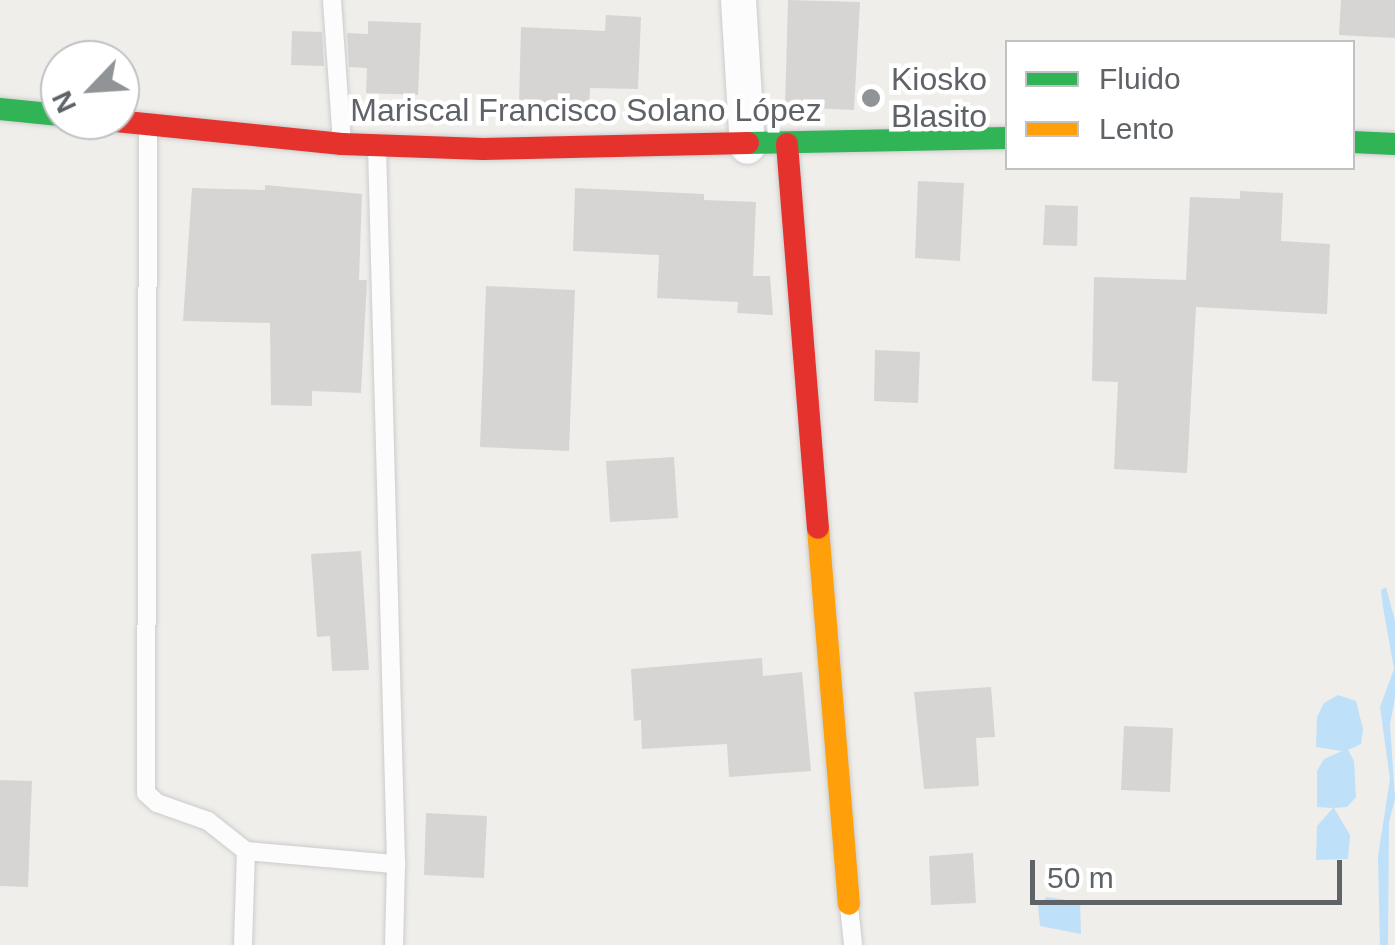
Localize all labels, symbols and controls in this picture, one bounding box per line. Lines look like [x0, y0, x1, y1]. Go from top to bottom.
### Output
north arrow [40, 40, 140, 140]
legend [1005, 40, 1355, 170]
place label: Kiosko Blasito [891, 61, 987, 136]
text: Fluido [1099, 62, 1181, 95]
text: N [46, 86, 82, 118]
marker: Kiosko Blasito [860, 87, 882, 109]
street label: Mariscal Francisco Solano López [350, 91, 822, 129]
text: Lento [1099, 112, 1174, 145]
scale bar [1035, 840, 1348, 902]
text: 50 m [1047, 861, 1114, 894]

